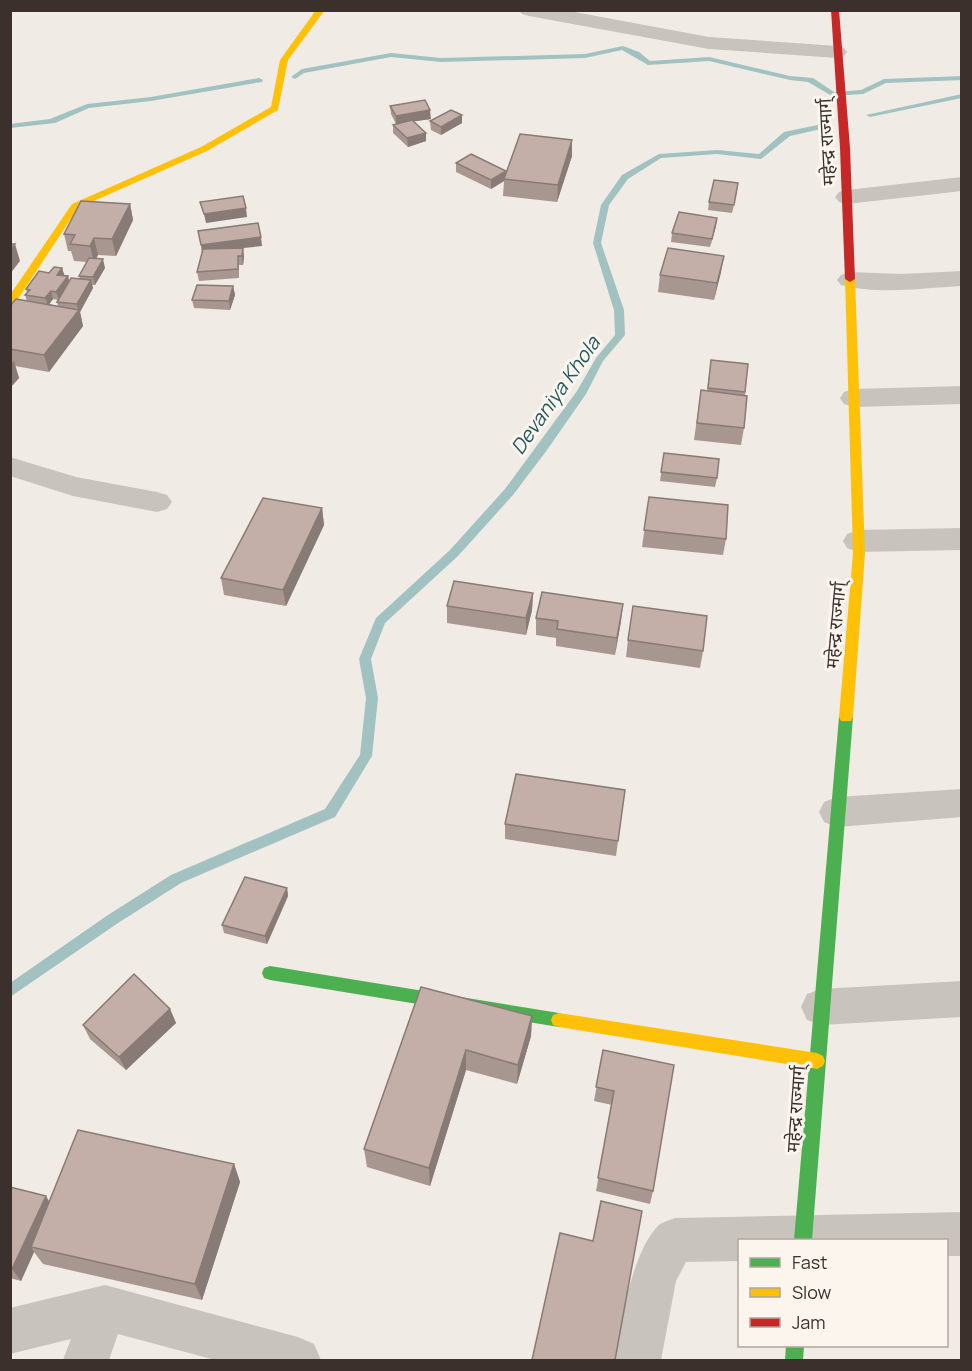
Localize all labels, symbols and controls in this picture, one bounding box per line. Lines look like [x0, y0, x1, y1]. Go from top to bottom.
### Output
street label: महेन्द्र राज्मार्ग् [812, 95, 840, 186]
water label: Devaniya Khola [504, 330, 606, 459]
street label: महेन्द्र राज्मार्ग् [819, 578, 851, 669]
street label: महेन्द्र राज्मार्ग् [780, 1062, 810, 1153]
legend [738, 1239, 948, 1347]
text: Fast [792, 1250, 827, 1274]
text: Slow [792, 1280, 832, 1304]
text: Jam [792, 1310, 826, 1334]

